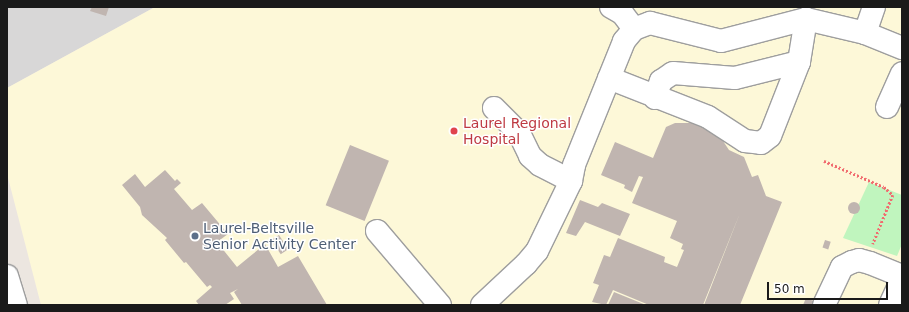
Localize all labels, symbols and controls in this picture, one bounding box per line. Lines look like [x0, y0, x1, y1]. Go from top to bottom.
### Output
place label: Laurel Regional Hospital [463, 115, 571, 148]
marker: Laurel Regional Hospital [448, 125, 460, 137]
place label: Laurel-Beltsville Senior Activity Center [203, 220, 356, 252]
marker: Laurel-Beltsville Senior Activity Center [190, 231, 200, 241]
scale bar [769, 274, 890, 300]
text: 50 m [774, 282, 805, 296]

